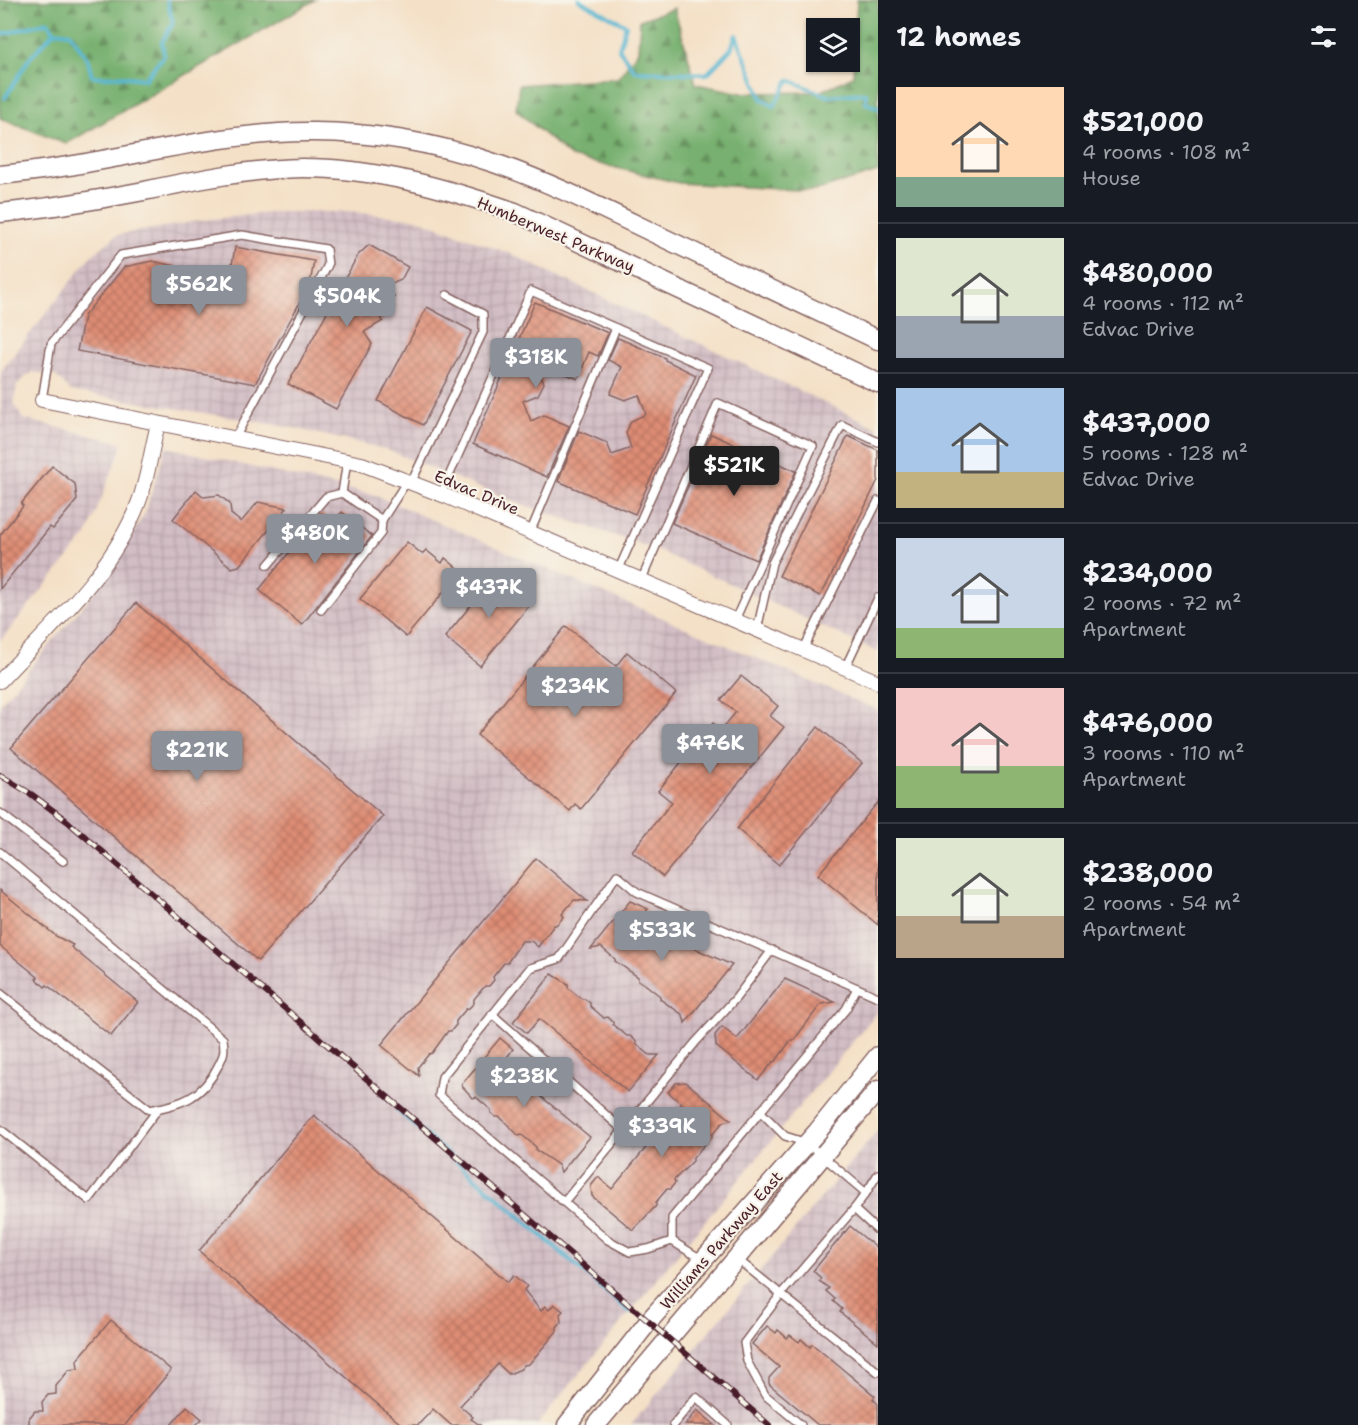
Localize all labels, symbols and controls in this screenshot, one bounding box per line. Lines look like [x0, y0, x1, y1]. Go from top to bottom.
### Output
map controls [806, 18, 860, 72]
button: layers [806, 18, 860, 72]
text: 12 homes [896, 19, 1021, 54]
icon: filters [1307, 20, 1340, 53]
text: $521,000 [1082, 104, 1204, 139]
icon: home [944, 111, 1016, 183]
text: 4 rooms · 108 m² [1082, 139, 1251, 165]
text: House [1082, 165, 1141, 191]
street label: Humberwest Parkway [474, 192, 638, 277]
text: $480,000 [1082, 255, 1213, 290]
icon: home [944, 262, 1016, 334]
pin: $562K [157, 265, 241, 316]
text: $562K [165, 271, 233, 297]
pin: $504K [305, 277, 389, 328]
text: $504K [313, 283, 381, 309]
text: 4 rooms · 112 m² [1082, 290, 1244, 316]
text: Edvac Drive [1082, 316, 1195, 342]
pin: $318K [494, 338, 578, 389]
text: $318K [504, 344, 568, 370]
text: $437,000 [1082, 405, 1211, 440]
icon: home [944, 412, 1016, 484]
text: 5 rooms · 128 m² [1082, 440, 1248, 466]
pin: $521K [692, 446, 776, 497]
text: $521K [703, 452, 765, 478]
street label: Edvac Drive [431, 465, 522, 520]
text: Edvac Drive [1082, 466, 1195, 492]
pin: $480K [273, 514, 357, 565]
text: $480K [280, 520, 350, 546]
text: $234,000 [1082, 555, 1213, 590]
icon: home [944, 562, 1016, 634]
pin: $437K [447, 568, 531, 619]
text: $437K [455, 574, 523, 600]
text: 2 rooms · 72 m² [1082, 590, 1241, 616]
text: Apartment [1082, 616, 1186, 642]
pin: $234K [533, 667, 617, 718]
text: $234K [541, 673, 609, 699]
text: $476,000 [1082, 705, 1213, 740]
icon: home [944, 712, 1016, 784]
pin: $476K [668, 724, 752, 775]
text: $476K [676, 730, 744, 756]
pin: $221K [155, 731, 239, 782]
text: $221K [166, 737, 228, 763]
text: 3 rooms · 110 m² [1082, 740, 1245, 766]
text: Apartment [1082, 766, 1186, 792]
text: $238,000 [1082, 855, 1213, 890]
icon: home [944, 862, 1016, 934]
text: 2 rooms · 54 m² [1082, 890, 1241, 916]
pin: $533K [620, 911, 704, 962]
text: Apartment [1082, 916, 1186, 942]
text: $533K [628, 917, 696, 943]
pin: $238K [482, 1057, 566, 1108]
text: $238K [490, 1063, 558, 1089]
pin: $339K [620, 1107, 704, 1158]
text: $339K [628, 1113, 696, 1139]
street label: Williams Parkway East [655, 1167, 787, 1314]

